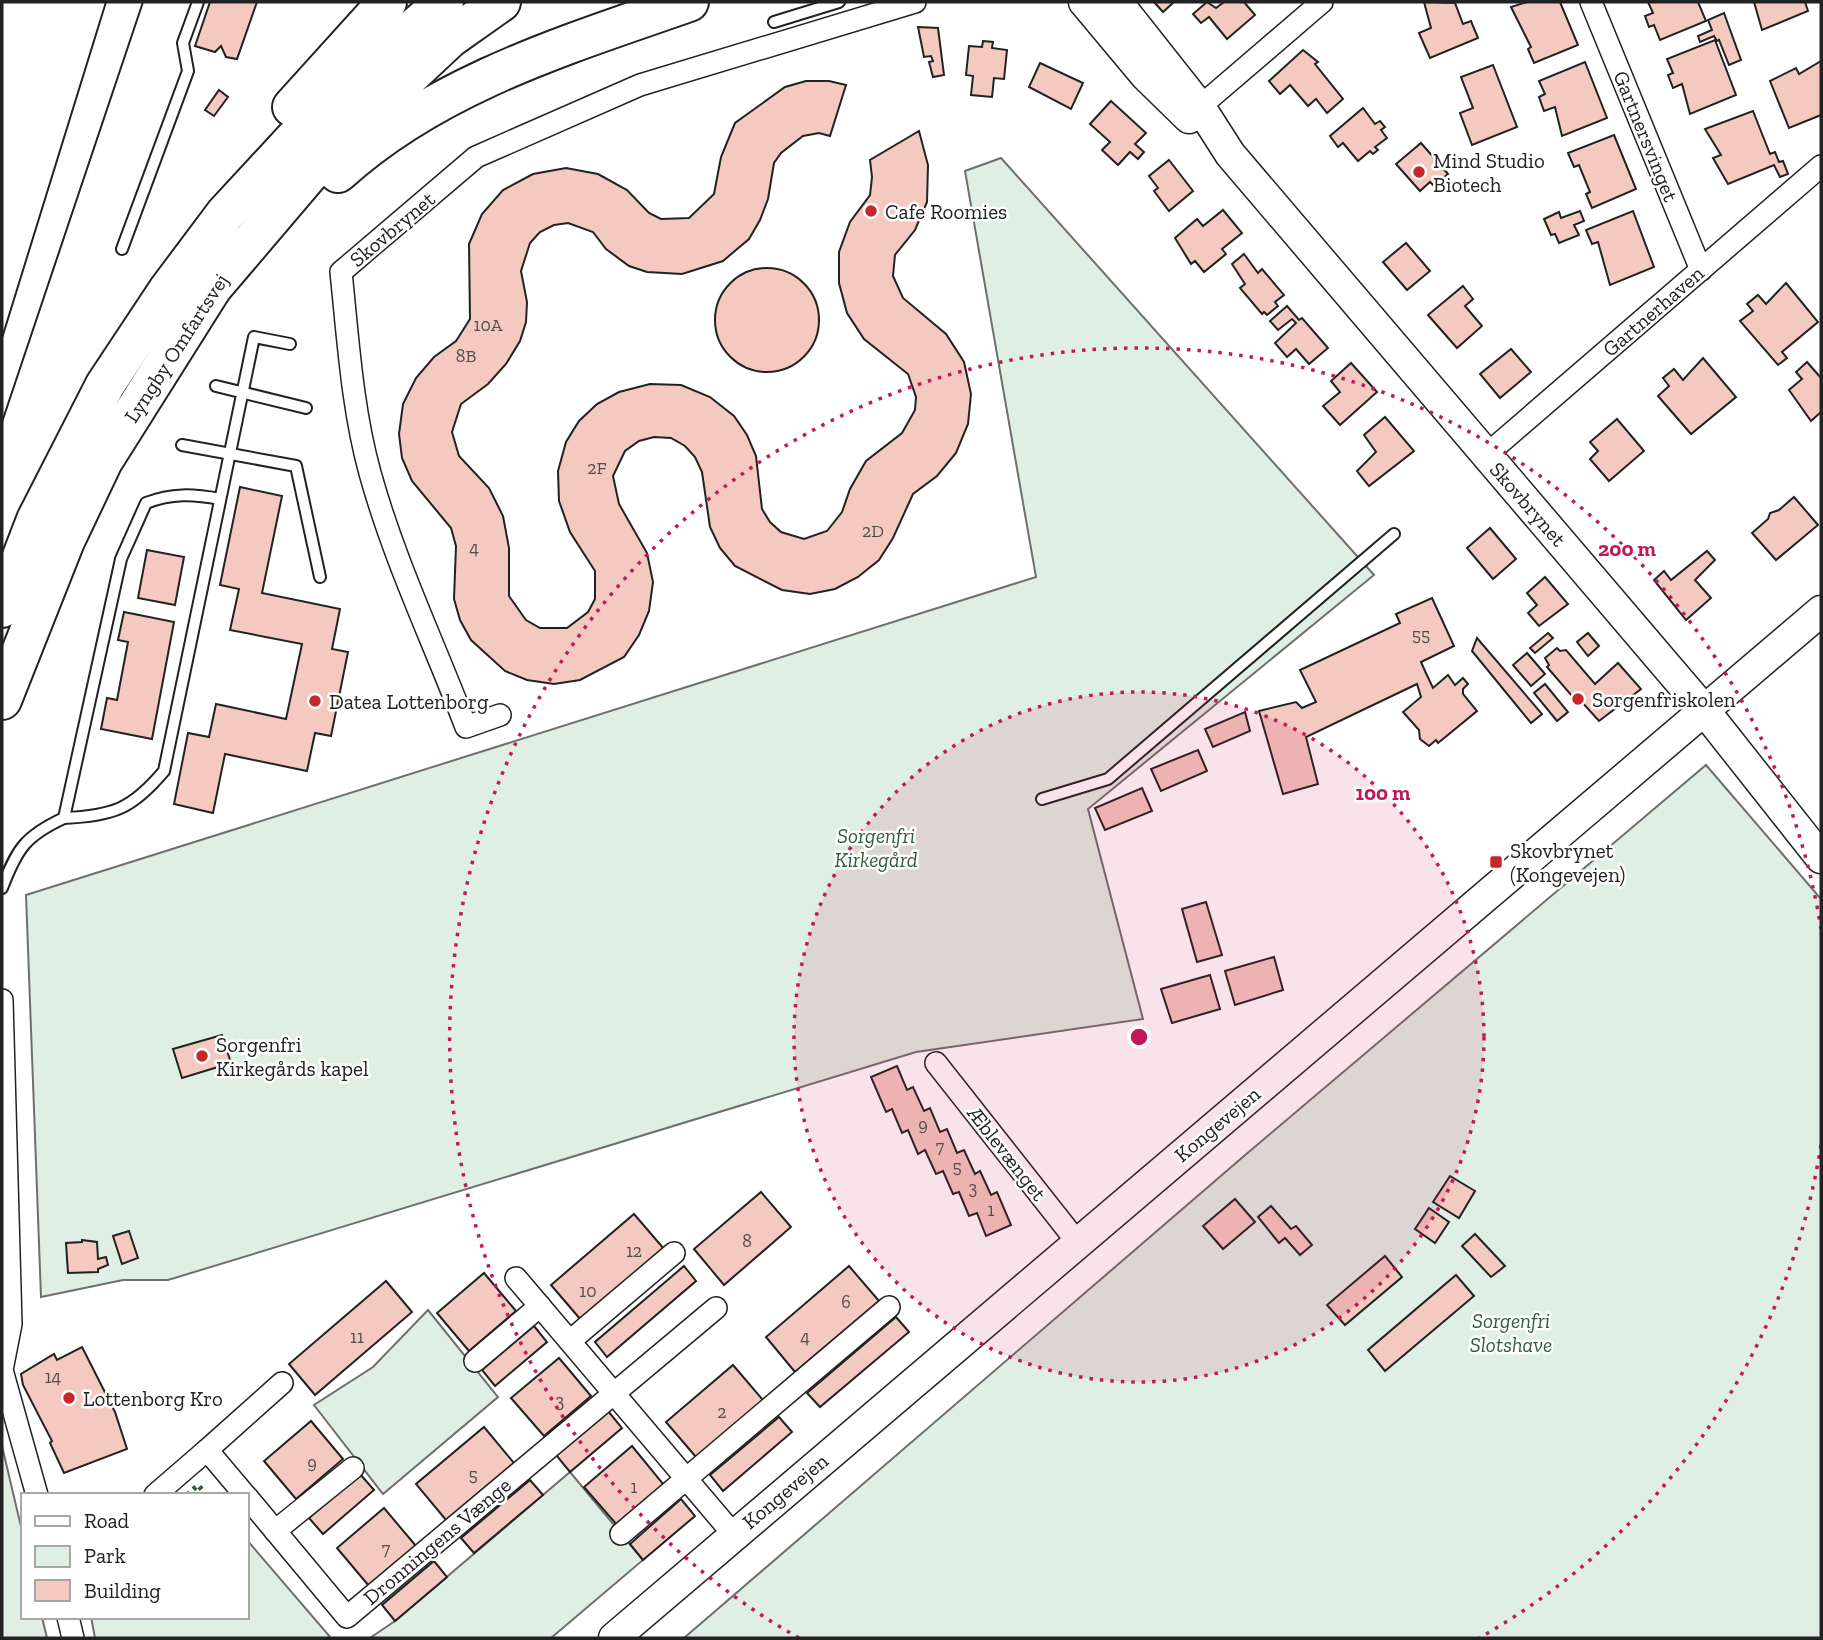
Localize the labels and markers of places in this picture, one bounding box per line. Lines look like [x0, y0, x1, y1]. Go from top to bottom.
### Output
place label: Mind Studio Biotech [1433, 148, 1545, 197]
marker: Mind Studio Biotech [1411, 164, 1427, 180]
place label: Cafe Roomies [885, 199, 1007, 224]
marker: Cafe Roomies [863, 203, 879, 219]
place label: Sorgenfriskolen [1592, 687, 1736, 712]
place label: Datea Lottenborg [329, 689, 489, 714]
marker: Sorgenfriskolen [1570, 691, 1586, 707]
marker: Datea Lottenborg [307, 693, 323, 709]
place label: Skovbrynet (Kongevejen) [1510, 838, 1625, 888]
marker: Skovbrynet (Kongevejen) [1488, 854, 1504, 870]
centre of rings [1127, 1025, 1151, 1049]
place label: Sorgenfri Kirkegårds kapel [216, 1032, 369, 1081]
marker: Sorgenfri Kirkegårds kapel [194, 1048, 210, 1064]
place label: Lottenborg Kro [83, 1386, 223, 1411]
marker: Lottenborg Kro [61, 1390, 77, 1406]

